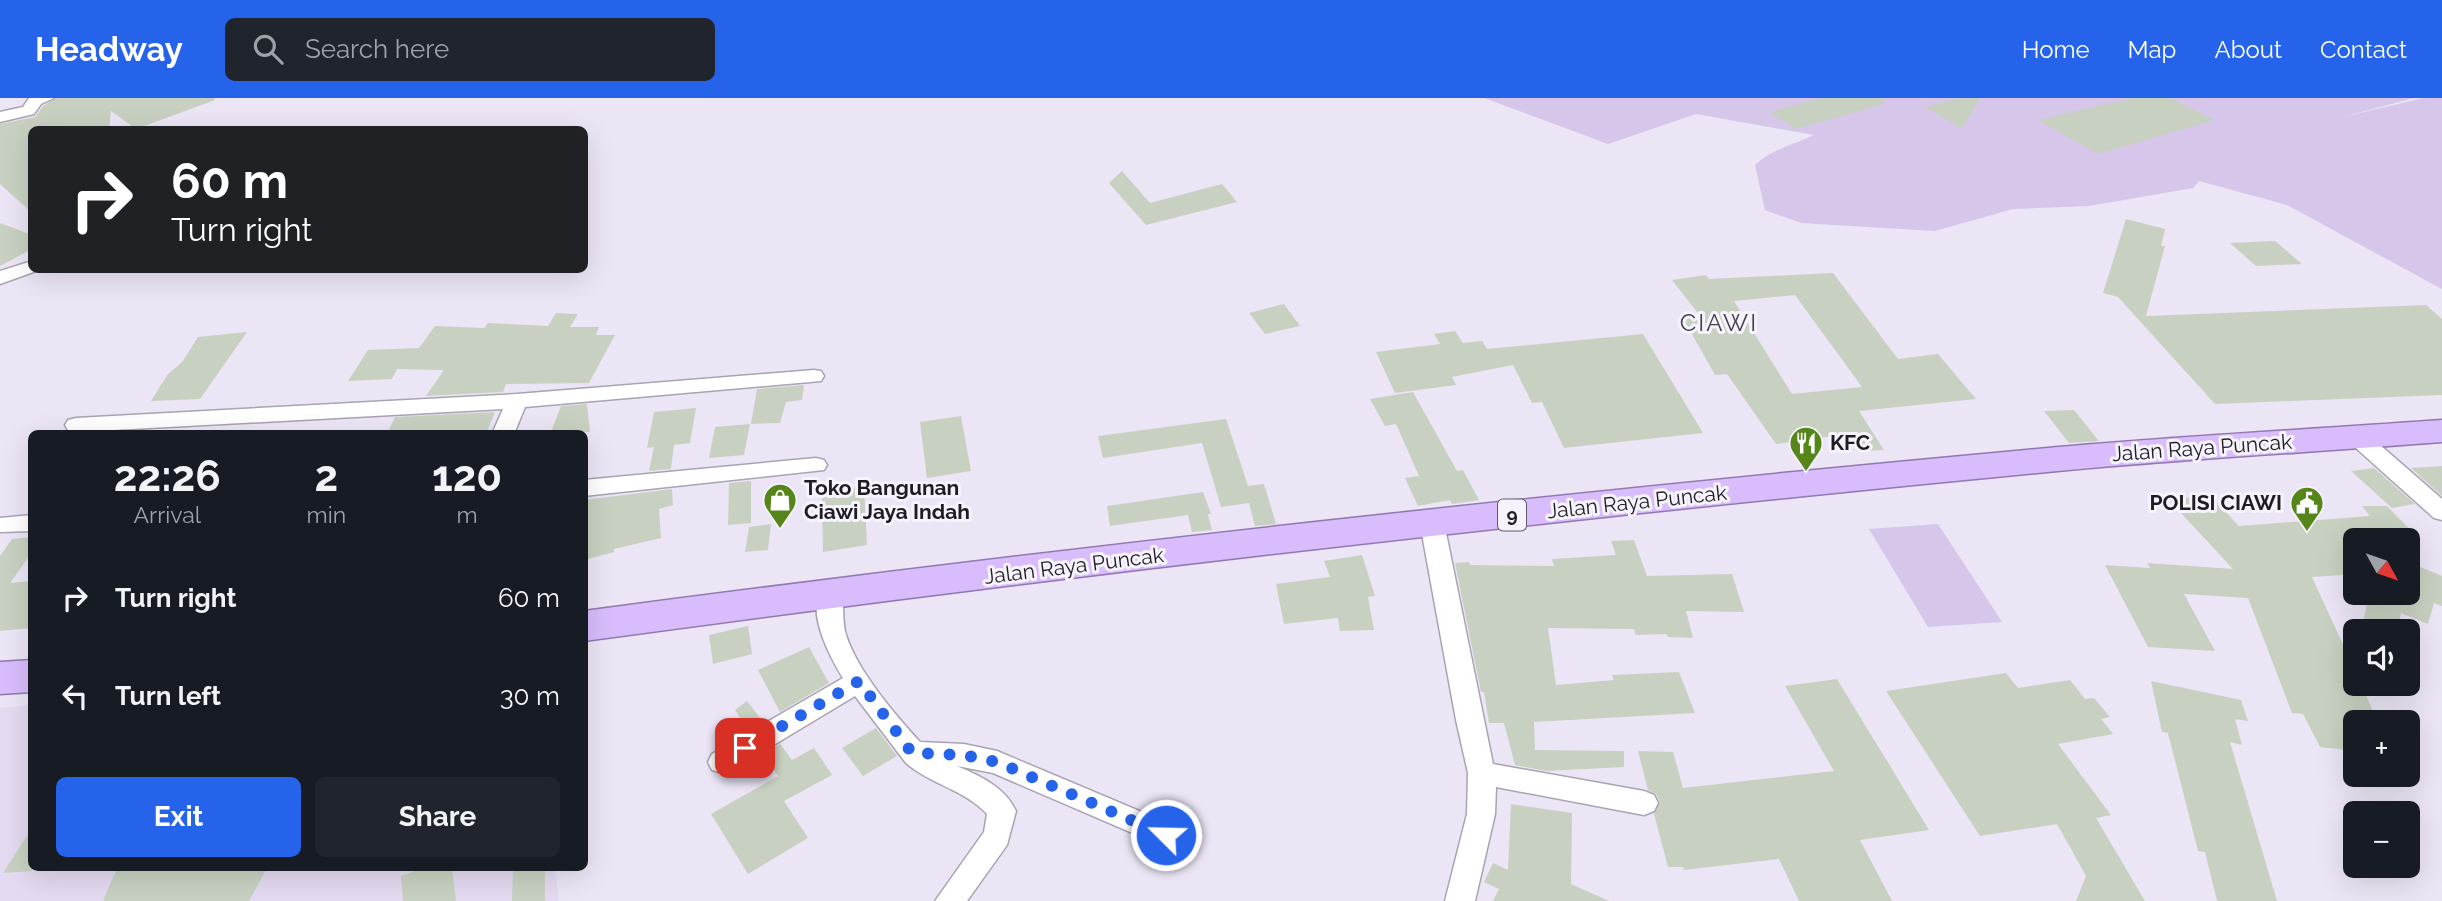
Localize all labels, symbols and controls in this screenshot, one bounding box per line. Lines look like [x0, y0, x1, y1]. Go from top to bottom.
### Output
search box [225, 18, 715, 81]
text: Headway [35, 30, 183, 69]
icon: search [249, 30, 287, 68]
text: Search here [305, 34, 449, 64]
text: Home [2022, 35, 2090, 64]
text: Map [2128, 35, 2176, 64]
text: About [2214, 35, 2282, 64]
text: Contact [2320, 35, 2407, 64]
text: 60 m [171, 152, 288, 209]
icon: right [56, 154, 147, 245]
text: Turn right [171, 211, 312, 248]
district label: CIAWI [1680, 308, 1758, 337]
restaurant icon: KFC [1787, 424, 1825, 473]
street label: Jalan Raya Puncak [2111, 429, 2293, 466]
place label: KFC [1830, 430, 1870, 455]
text: 22:26 [114, 452, 221, 501]
text: 2 [314, 452, 338, 501]
text: 120 [432, 452, 502, 501]
place label: Toko Bangunan Ciawi Jaya Indah [804, 475, 970, 524]
street label: Jalan Raya Puncak [1546, 480, 1728, 523]
shop icon: Toko Bangunan Ciawi Jaya Indah [761, 481, 799, 530]
public building icon: POLISI CIAWI [2288, 484, 2326, 533]
place label: POLISI CIAWI [2149, 490, 2282, 515]
road number: 9 [1498, 500, 1526, 530]
text: Arrival [134, 501, 201, 528]
text: min [307, 501, 346, 528]
text: m [456, 501, 478, 528]
north arrow [2343, 528, 2420, 606]
map controls [2343, 528, 2420, 878]
street label: Jalan Raya Puncak [983, 542, 1165, 589]
icon: right [56, 579, 94, 617]
text: Turn right [115, 583, 236, 613]
text: 60 m [498, 583, 560, 613]
button: sound [2343, 619, 2420, 696]
icon: left [56, 677, 94, 715]
text: Turn left [115, 681, 221, 711]
text: 30 m [500, 681, 560, 711]
button: + [2343, 710, 2420, 787]
pin [715, 718, 775, 778]
icon: arrive [726, 729, 764, 767]
button: Exit [56, 777, 301, 857]
button: Share [315, 777, 560, 857]
position arrow [1129, 798, 1203, 872]
button: − [2343, 801, 2420, 878]

